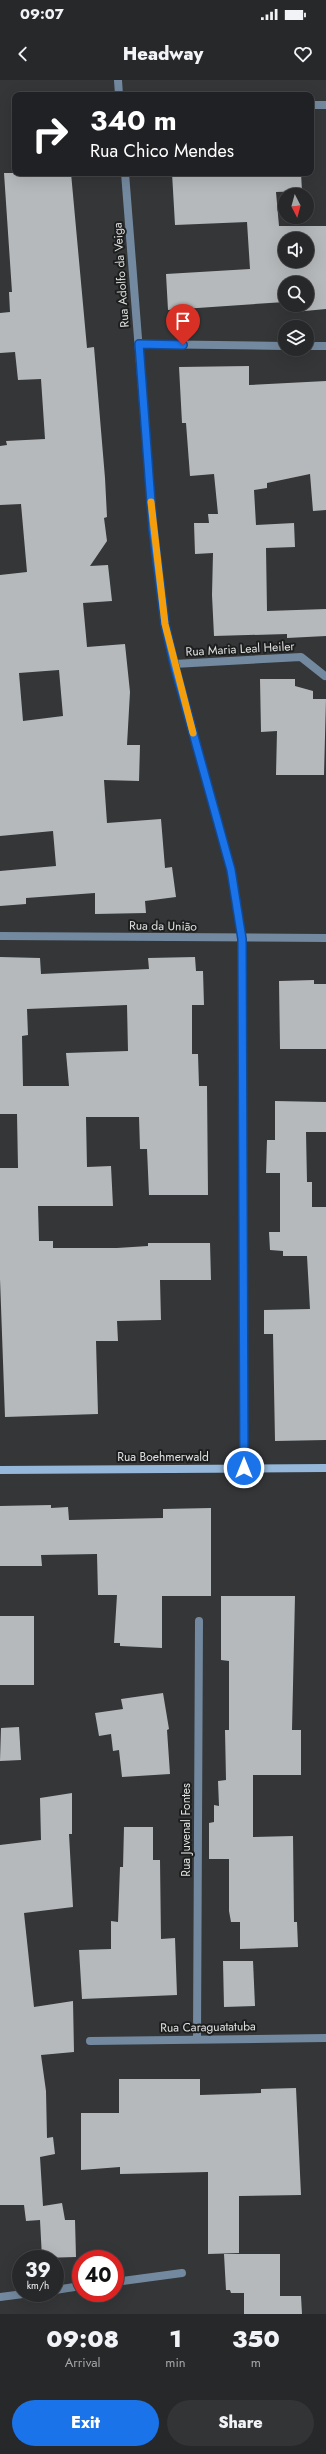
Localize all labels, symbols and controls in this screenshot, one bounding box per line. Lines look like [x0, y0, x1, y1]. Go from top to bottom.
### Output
text: 09:07 [20, 3, 64, 25]
text: Headway [123, 41, 203, 67]
icon: back [12, 43, 34, 65]
icon: heart [292, 43, 314, 65]
text: 340 m [90, 100, 177, 141]
icon: right [24, 108, 76, 160]
text: Rua Chico Mendes [90, 138, 234, 164]
north arrow [278, 188, 314, 224]
map controls [278, 188, 314, 356]
street label: Rua Adolfo da Veiga [108, 222, 134, 328]
button: sound [278, 232, 314, 268]
button: search [278, 276, 314, 312]
pin [166, 304, 200, 345]
icon: arrive [172, 310, 194, 332]
button: layers [278, 320, 314, 356]
street label: Rua Maria Leal Heiler [185, 637, 296, 661]
street label: Rua da União [129, 916, 198, 936]
position arrow [223, 1447, 265, 1489]
street label: Rua Boehmerwald [117, 1448, 209, 1466]
street label: Rua Juvenal Fontes [177, 1783, 195, 1877]
street label: Rua Caraguatatuba [160, 2017, 256, 2037]
speed limit sign: 40 [72, 2250, 124, 2302]
text: 39 [25, 2256, 51, 2285]
text: km/h [27, 2278, 49, 2293]
text: 09:08 [46, 2321, 119, 2356]
text: 1 [169, 2321, 182, 2356]
text: 350 [232, 2321, 280, 2356]
text: Arrival [65, 2353, 101, 2372]
text: min [165, 2353, 186, 2372]
text: m [251, 2353, 261, 2372]
button: Exit [12, 2400, 159, 2446]
button: Share [167, 2400, 314, 2446]

